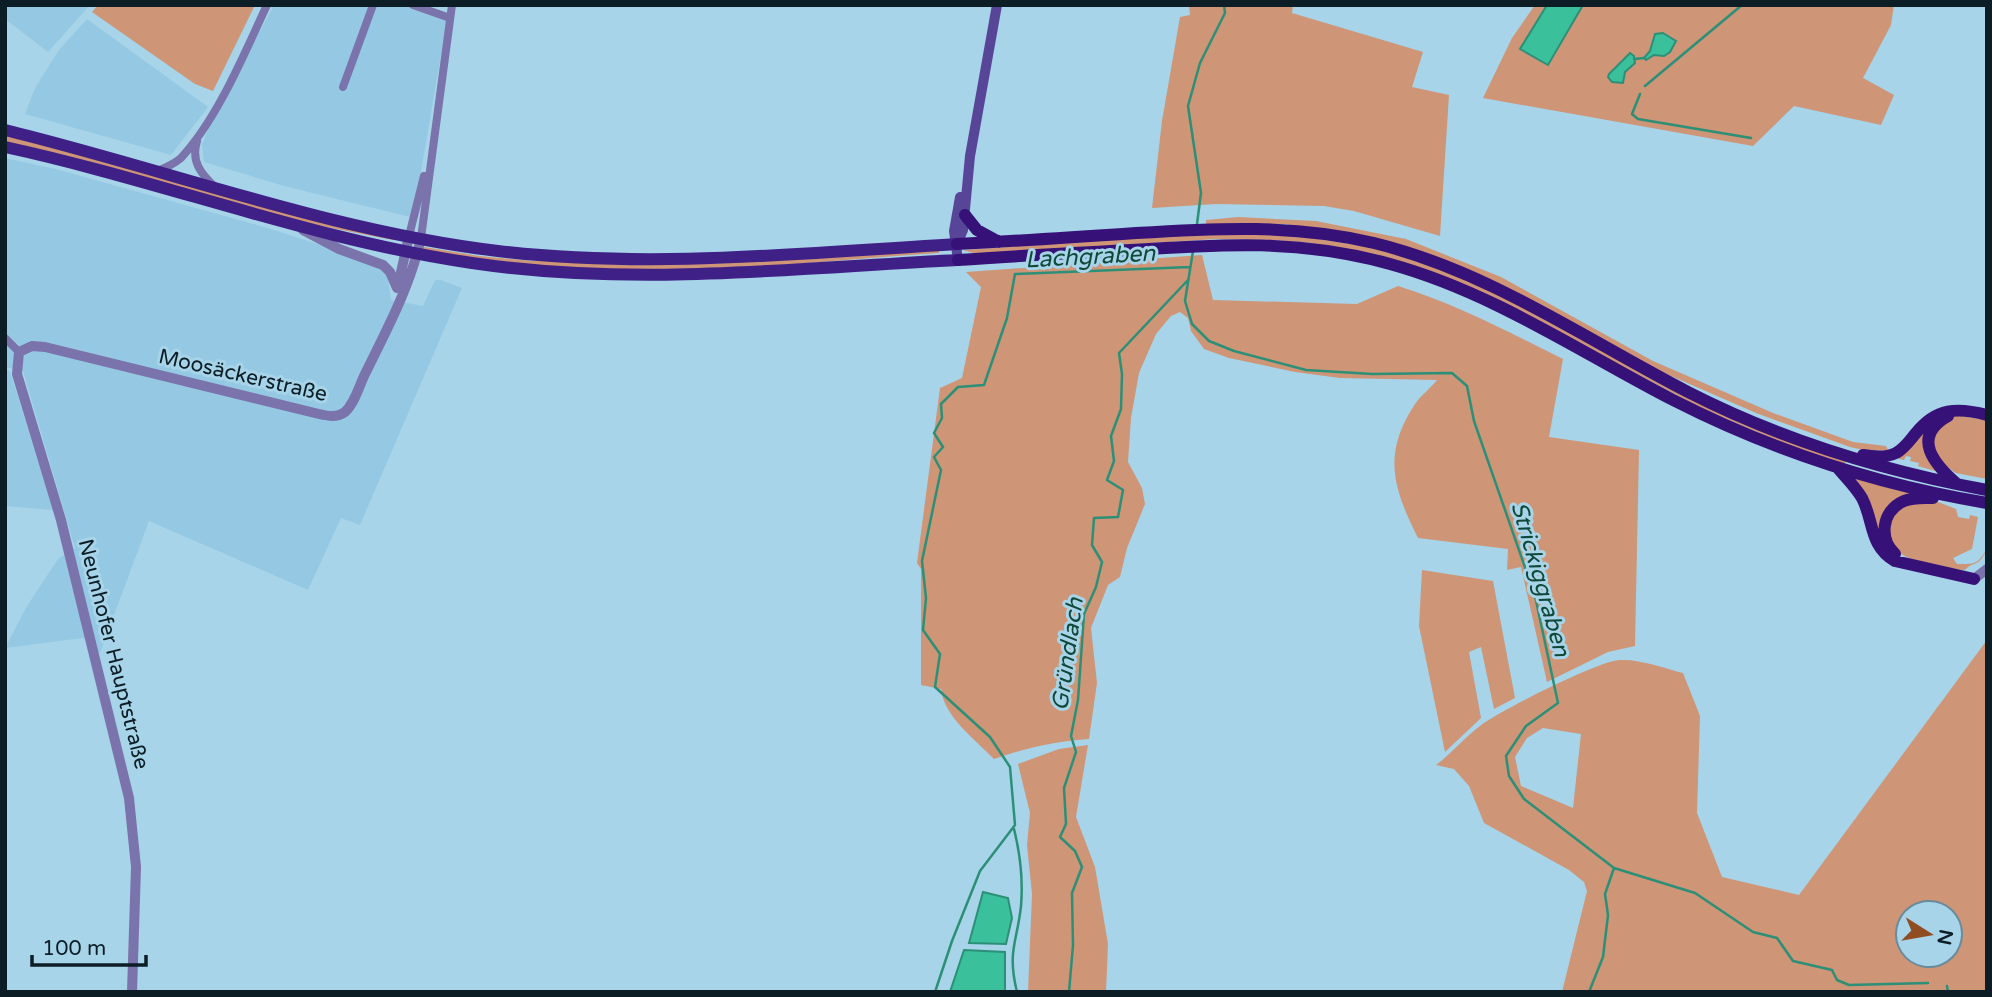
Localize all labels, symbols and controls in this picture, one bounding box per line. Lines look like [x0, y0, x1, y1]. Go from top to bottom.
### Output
water label: Lachgraben [1024, 240, 1157, 274]
street label: Moosäckerstraße [156, 344, 330, 407]
water label: Strickiggraben [1505, 499, 1576, 661]
street label: Neunhofer Hauptstraße [73, 536, 154, 772]
water label: Gründlach [1046, 595, 1090, 712]
north arrow [1894, 899, 1964, 969]
scale bar [32, 923, 145, 967]
text: N [1932, 927, 1957, 947]
text: 100 m [42, 936, 106, 961]

